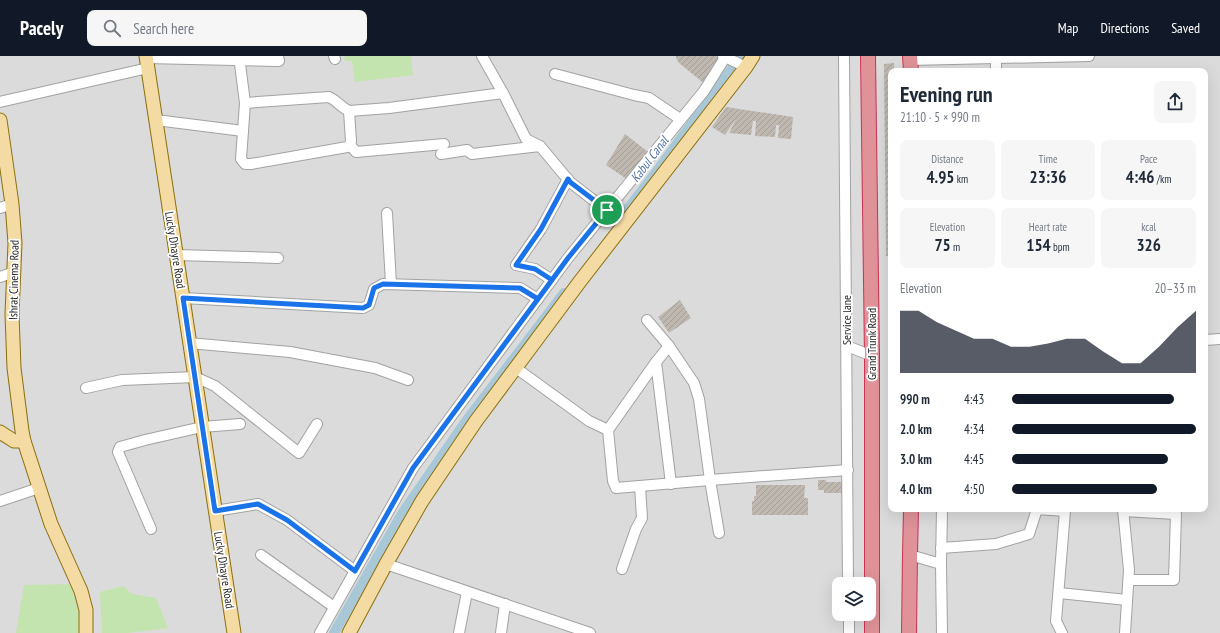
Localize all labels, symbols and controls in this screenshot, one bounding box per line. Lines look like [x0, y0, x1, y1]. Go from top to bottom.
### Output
search box [87, 10, 367, 46]
text: Pacely [20, 16, 63, 40]
icon: search [101, 17, 123, 39]
text: Search here [133, 19, 194, 38]
text: Map [1058, 19, 1078, 37]
text: Directions [1100, 19, 1149, 37]
text: Saved [1171, 19, 1200, 37]
text: Evening run [900, 80, 993, 108]
button: share [1154, 81, 1196, 123]
text: 21:10 · 5 × 990 m [900, 109, 980, 126]
water label: Kabul Canal [627, 131, 673, 186]
text: Distance [931, 152, 964, 166]
text: Time [1038, 152, 1058, 166]
text: Pace [1140, 152, 1157, 166]
text: 4.95 [926, 166, 954, 188]
text: 23:36 [1030, 166, 1066, 188]
text: 4:46 [1126, 166, 1154, 188]
text: km [954, 172, 968, 186]
text: /km [1154, 172, 1171, 186]
pin [590, 193, 624, 227]
icon: arrive [596, 199, 618, 221]
street label: Lucky Dhayre Road [162, 210, 189, 290]
text: Elevation [930, 220, 965, 234]
text: Heart rate [1029, 220, 1067, 234]
text: kcal [1141, 220, 1156, 234]
text: 75 [934, 234, 951, 256]
text: 154 [1026, 234, 1051, 256]
text: 326 [1136, 234, 1161, 256]
street label: Ishrat Cinema Road [5, 240, 22, 320]
text: m [951, 240, 960, 254]
text: bpm [1051, 240, 1070, 254]
text: Elevation [900, 280, 942, 297]
text: 20–33 m [1154, 280, 1196, 297]
street label: Service lane [839, 295, 854, 345]
street label: Grand Trunk Road [864, 308, 879, 380]
text: 990 m [900, 391, 930, 408]
text: 4:43 [964, 391, 984, 408]
text: 2.0 km [900, 421, 932, 438]
text: 4:34 [964, 421, 984, 438]
text: 3.0 km [900, 451, 932, 468]
text: 4:45 [964, 451, 984, 468]
text: 4.0 km [900, 481, 932, 498]
text: 4:50 [964, 481, 984, 498]
street label: Lucky Dhayre Road [211, 530, 238, 610]
map controls [832, 577, 876, 621]
button: layers [832, 577, 876, 621]

